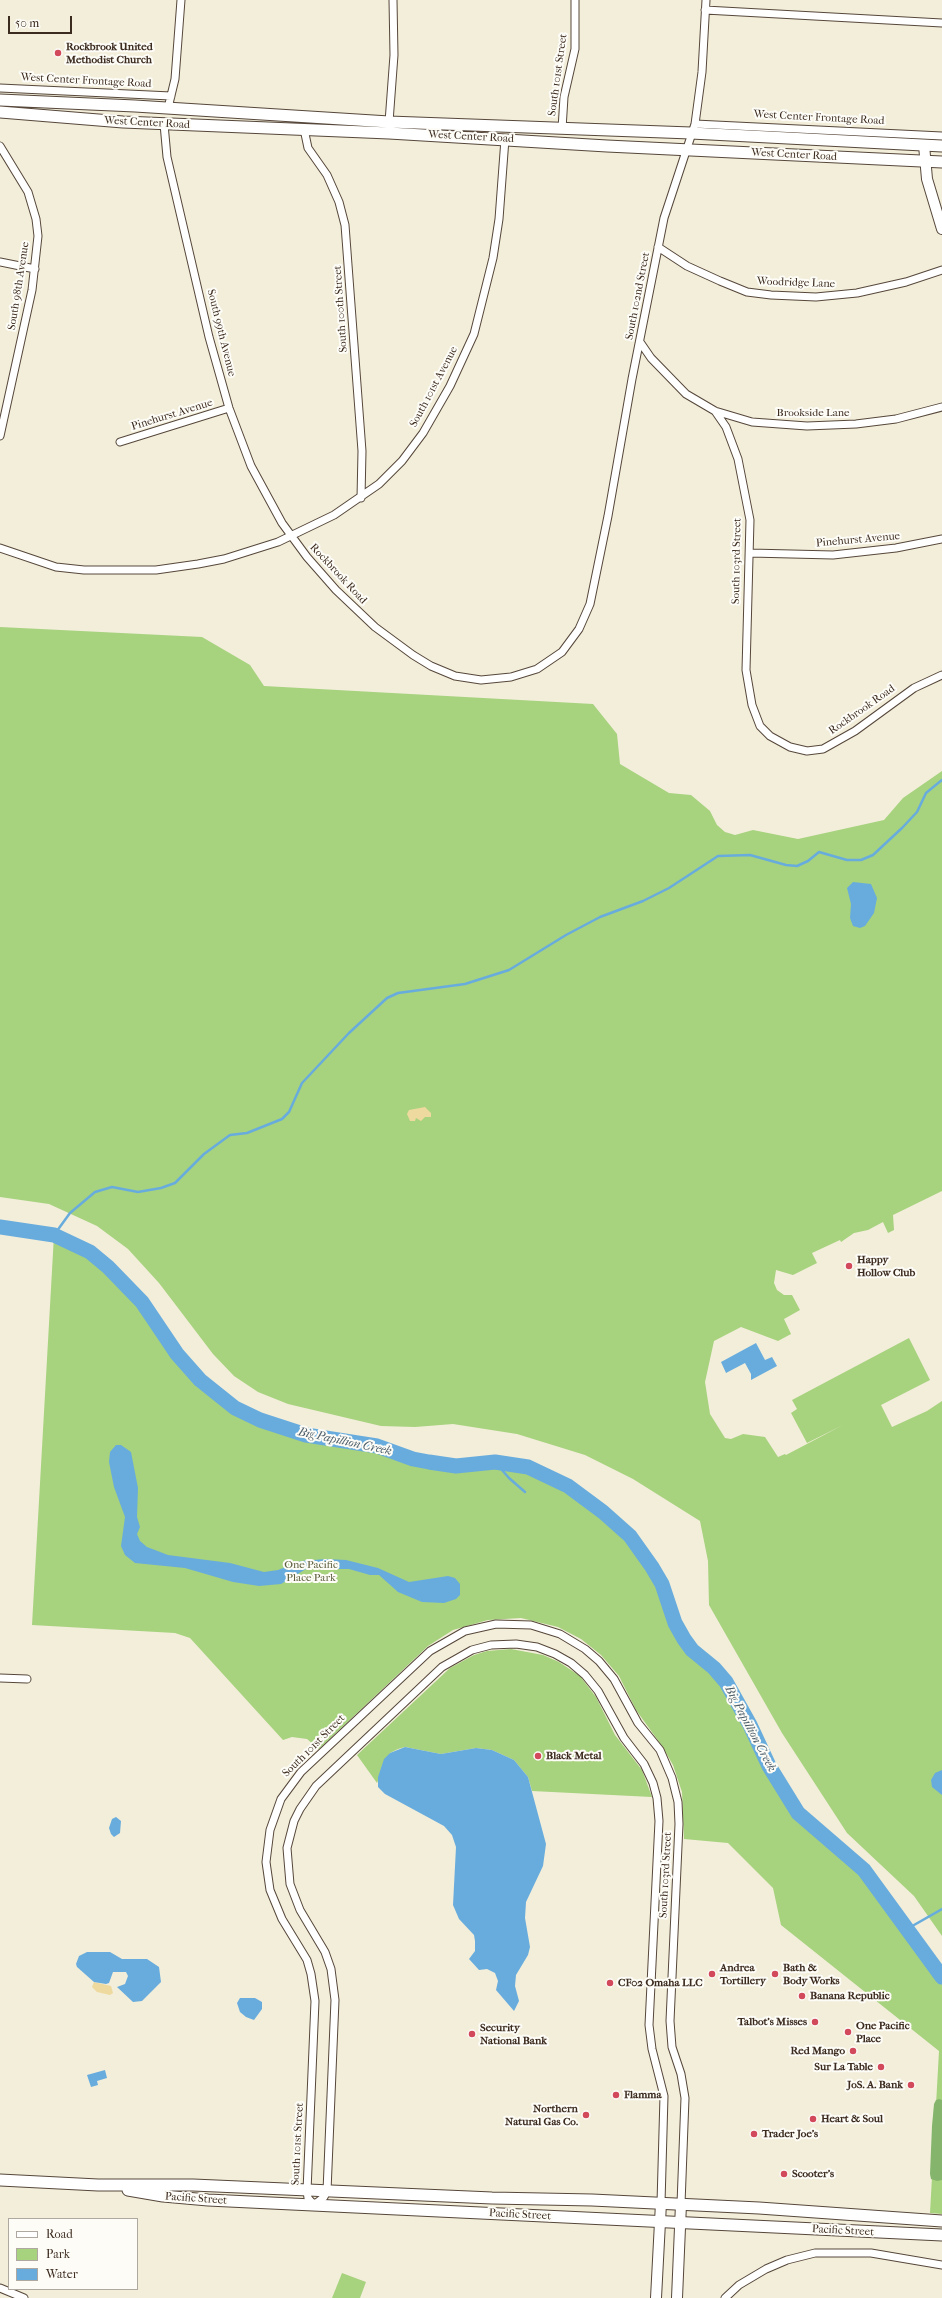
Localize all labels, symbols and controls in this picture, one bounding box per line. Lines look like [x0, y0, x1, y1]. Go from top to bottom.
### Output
scale bar [10, 8, 74, 34]
text: 50 m [15, 16, 39, 30]
street label: South 101st Street [546, 33, 570, 117]
place label: Rockbrook United Methodist Church [66, 40, 153, 66]
marker: Rockbrook United Methodist Church [53, 48, 63, 58]
street label: West Center Frontage Road [20, 71, 152, 91]
street label: West Center Frontage Road [753, 108, 885, 128]
street label: West Center Road [104, 114, 190, 132]
street label: West Center Road [428, 128, 514, 146]
street label: West Center Road [751, 146, 837, 164]
street label: South 98th Avenue [6, 241, 32, 331]
street label: South 102nd Street [623, 251, 653, 341]
street label: South 100th Street [331, 265, 351, 353]
street label: Woodridge Lane [757, 275, 835, 291]
street label: South 99th Avenue [204, 288, 238, 378]
street label: South 101st Avenue [407, 344, 461, 430]
street label: Pinehurst Avenue [130, 396, 214, 434]
street label: Brookside Lane [776, 406, 850, 420]
street label: South 103rd Street [730, 518, 744, 604]
street label: Pinehurst Avenue [815, 530, 901, 550]
street label: Rockbrook Road [307, 541, 369, 607]
street label: Rockbrook Road [826, 682, 898, 738]
place label: Happy Hollow Club [857, 1253, 915, 1279]
marker: Happy Hollow Club [844, 1261, 854, 1271]
water label: Big Papillion Creek [297, 1425, 393, 1459]
park label: One Pacific Place Park [284, 1558, 338, 1584]
water label: Big Papillion Creek [721, 1684, 779, 1774]
street label: South 101st Street [280, 1712, 348, 1780]
place label: Black Metal [546, 1749, 602, 1763]
marker: Black Metal [533, 1751, 543, 1761]
street label: South 103rd Street [657, 1832, 675, 1918]
place label: Andrea Tortillery [720, 1961, 766, 1987]
place label: Bath & Body Works [783, 1961, 840, 1987]
marker: Andrea Tortillery [707, 1969, 717, 1979]
marker: Bath & Body Works [770, 1969, 780, 1979]
place label: CF02 Omaha LLC [618, 1976, 703, 1990]
marker: CF02 Omaha LLC [605, 1978, 615, 1988]
place label: Banana Republic [810, 1989, 890, 2003]
marker: Banana Republic [797, 1991, 807, 2001]
place label: Talbot's Misses [738, 2015, 807, 2029]
marker: Talbot's Misses [810, 2017, 820, 2027]
place label: One Pacific Place [856, 2019, 910, 2045]
place label: Security National Bank [480, 2021, 547, 2047]
marker: One Pacific Place [843, 2027, 853, 2037]
marker: Security National Bank [467, 2029, 477, 2039]
place label: Red Mango [790, 2044, 845, 2058]
marker: Red Mango [848, 2046, 858, 2056]
place label: Sur La Table [814, 2060, 873, 2074]
marker: Sur La Table [876, 2062, 886, 2072]
place label: JoS. A. Bank [847, 2078, 903, 2092]
marker: JoS. A. Bank [906, 2080, 916, 2090]
place label: Flamma [624, 2088, 662, 2102]
marker: Flamma [611, 2090, 621, 2100]
street label: South 101st Street [289, 2102, 307, 2186]
place label: Northern Natural Gas Co. [505, 2102, 578, 2128]
marker: Northern Natural Gas Co. [581, 2110, 591, 2120]
place label: Heart & Soul [821, 2112, 883, 2126]
marker: Heart & Soul [808, 2114, 818, 2124]
place label: Trader Joe's [762, 2127, 818, 2141]
marker: Trader Joe's [749, 2129, 759, 2139]
place label: Scooter's [792, 2167, 834, 2181]
marker: Scooter's [779, 2169, 789, 2179]
street label: Pacific Street [165, 2190, 227, 2208]
street label: Pacific Street [489, 2207, 551, 2223]
legend [8, 2218, 138, 2290]
street label: Pacific Street [812, 2223, 874, 2239]
text: Road [46, 2227, 73, 2241]
text: Park [46, 2247, 70, 2261]
text: Water [46, 2267, 78, 2281]

